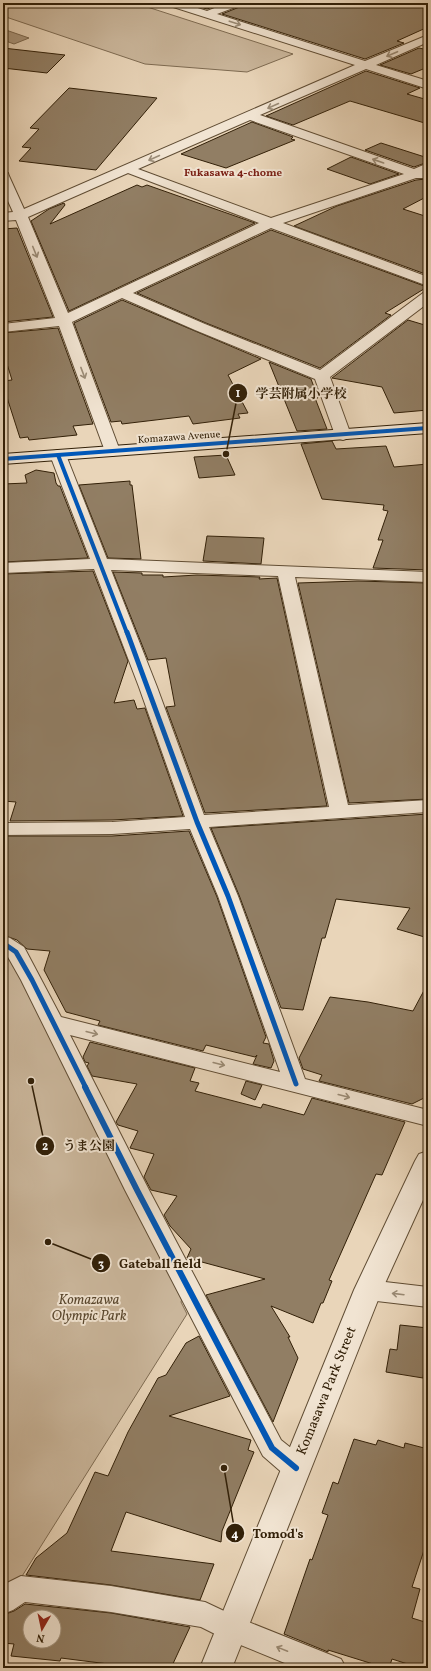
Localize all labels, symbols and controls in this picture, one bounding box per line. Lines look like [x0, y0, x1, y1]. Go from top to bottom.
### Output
one-way arrow [228, 20, 241, 27]
one-way arrow [387, 50, 399, 58]
one-way arrow [268, 103, 280, 110]
one-way arrow [149, 155, 161, 162]
one-way arrow [372, 156, 384, 164]
district label: Fukasawa 4-chome [184, 166, 282, 181]
one-way arrow [32, 245, 40, 257]
one-way arrow [79, 366, 87, 378]
callout: 学芸附属小学校 [228, 380, 355, 405]
text: 1 [236, 386, 241, 402]
text: 学芸附属小学校 [255, 386, 347, 404]
street label: Komazawa Avenue [137, 427, 221, 447]
one-way arrow [86, 1029, 99, 1037]
one-way arrow [212, 1061, 225, 1069]
one-way arrow [338, 1093, 351, 1101]
callout: うま公園 [35, 1133, 123, 1158]
text: うま公園 [63, 1138, 115, 1156]
text: 2 [42, 1139, 48, 1155]
callout: Gateball field [91, 1251, 209, 1276]
text: Gateball field [119, 1256, 201, 1274]
text: 3 [98, 1257, 104, 1273]
one-way arrow [392, 1290, 405, 1297]
park label: Komazawa Olympic Park [52, 1291, 127, 1326]
street label: Komasawa Park Street [293, 1324, 361, 1458]
callout: Tomod's [225, 1521, 312, 1546]
text: Tomod's [253, 1526, 303, 1544]
text: 4 [231, 1527, 239, 1543]
north arrow [22, 1609, 62, 1649]
text: N [36, 1629, 46, 1645]
one-way arrow [276, 1644, 288, 1652]

